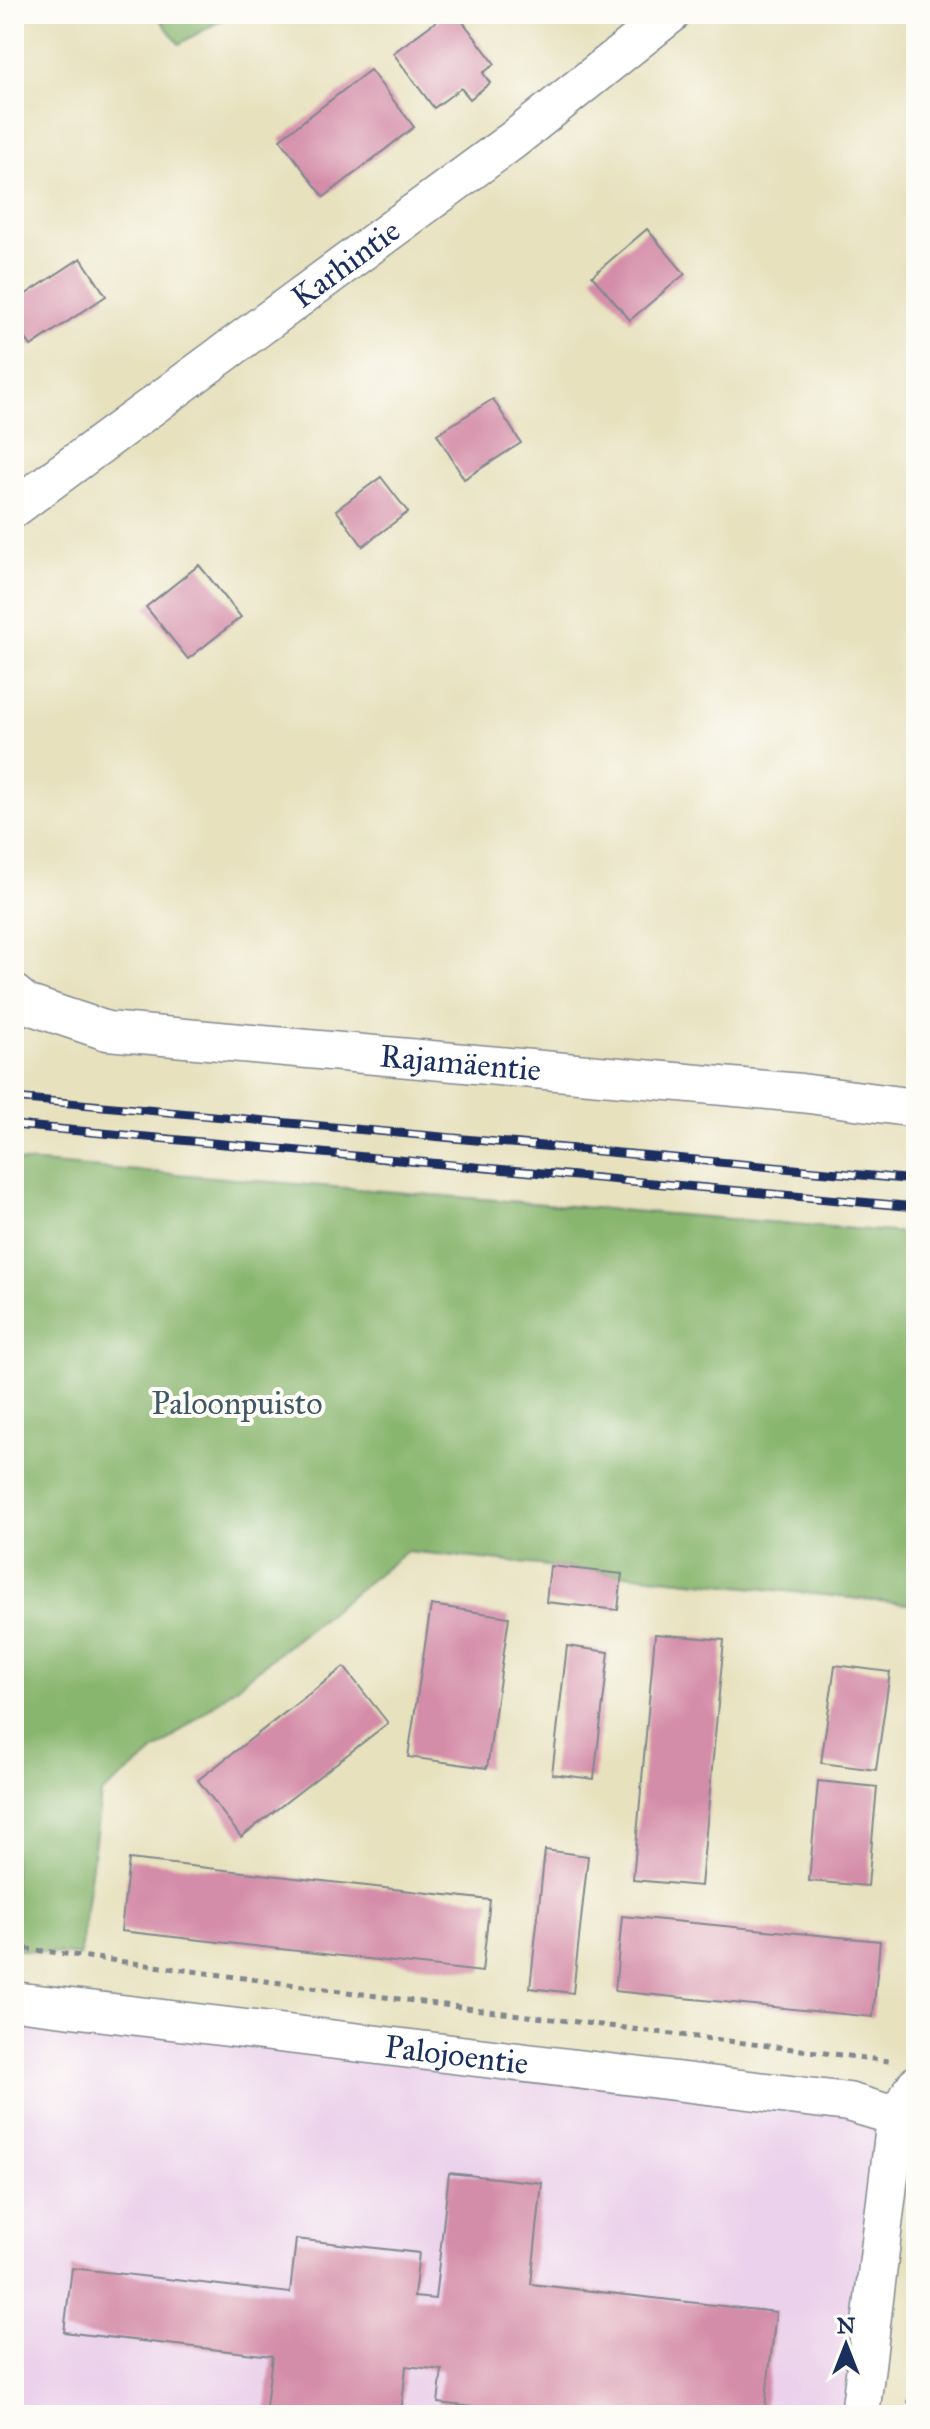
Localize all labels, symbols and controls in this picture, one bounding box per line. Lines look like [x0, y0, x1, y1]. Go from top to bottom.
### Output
street label: Karhintie [284, 211, 407, 316]
street label: Rajamäentie [378, 1036, 543, 1089]
park label: Paloonpuisto [151, 1384, 323, 1423]
street label: Palojoentie [383, 2027, 531, 2083]
north arrow [806, 2305, 886, 2385]
text: N [837, 2312, 856, 2339]

